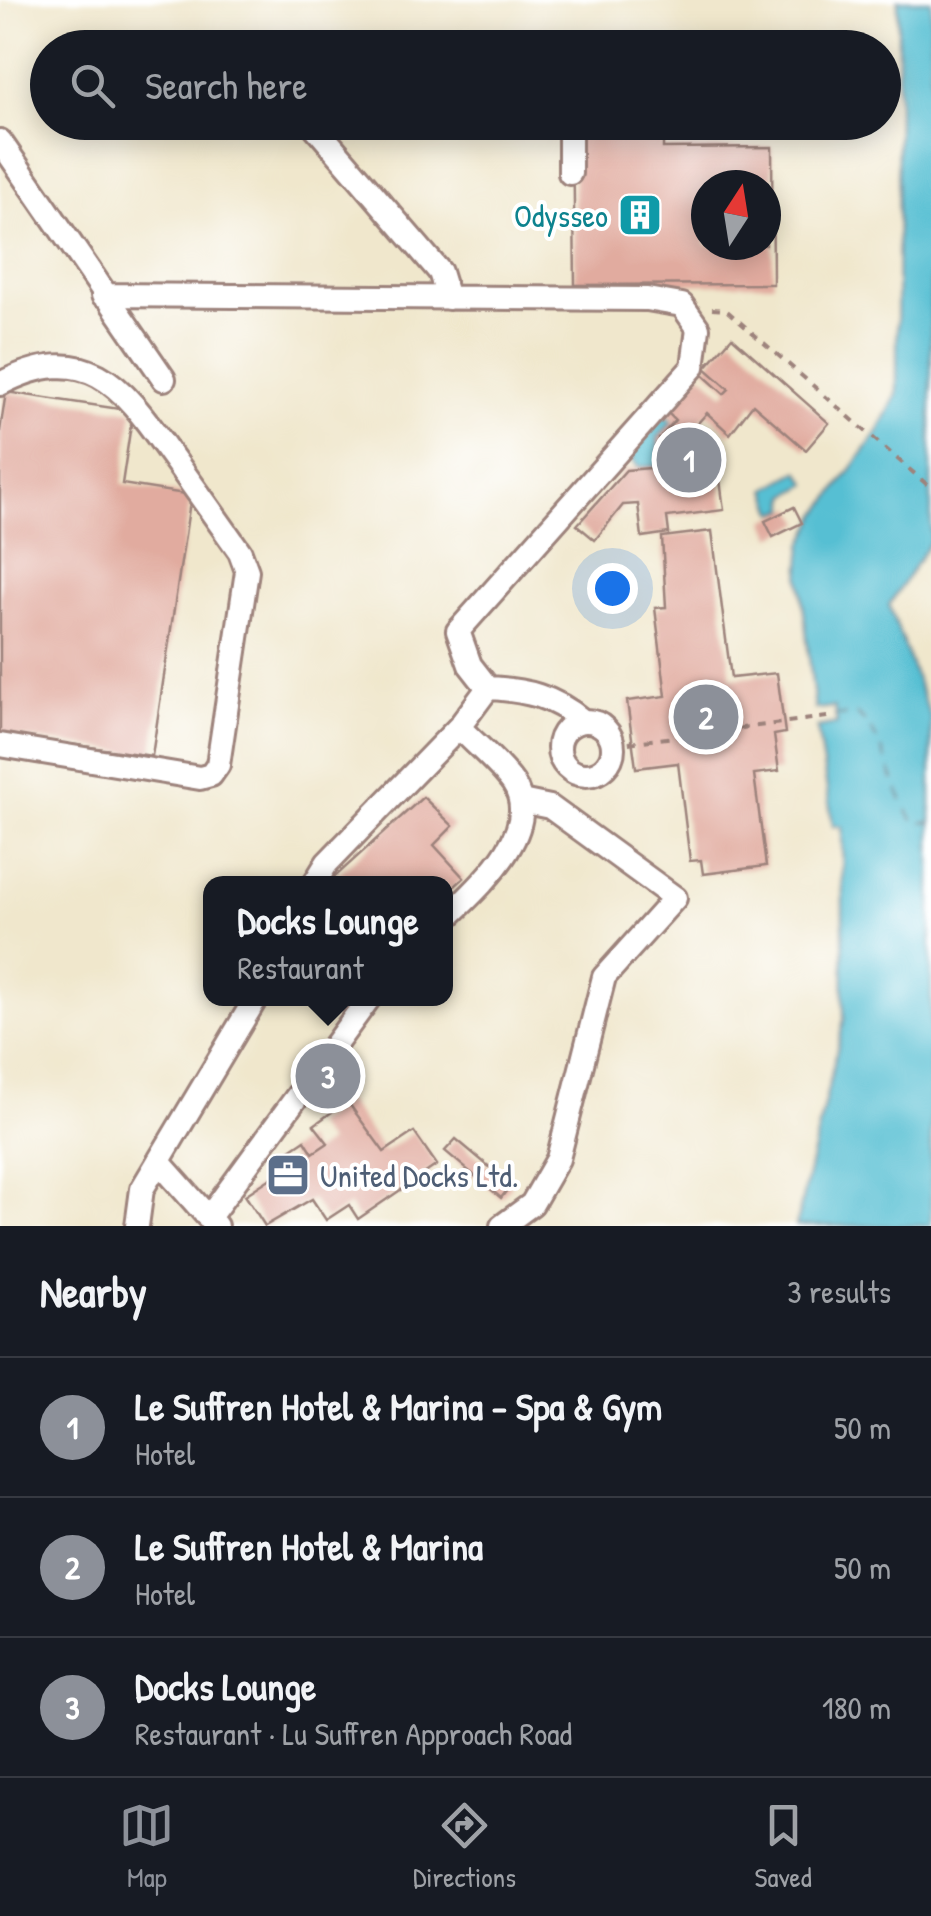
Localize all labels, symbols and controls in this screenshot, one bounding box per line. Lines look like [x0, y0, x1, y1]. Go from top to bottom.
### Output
search box [30, 30, 901, 140]
icon: search [65, 58, 120, 113]
text: Search here [145, 59, 307, 111]
north arrow [691, 170, 781, 260]
building icon: Odysseo [617, 192, 663, 238]
place label: Odysseo [514, 194, 608, 237]
pin: 1 [656, 422, 722, 498]
your location [587, 563, 638, 614]
pin: 2 [674, 680, 738, 754]
popup [203, 876, 453, 1006]
text: Docks Lounge [237, 894, 419, 946]
text: Restaurant [237, 946, 364, 989]
pin: 3 [296, 1038, 360, 1114]
office icon: United Docks Ltd. [265, 1152, 311, 1198]
place label: United Docks Ltd. [320, 1154, 519, 1197]
text: Nearby [40, 1263, 147, 1320]
text: 3 results [787, 1270, 891, 1313]
text: Le Suffren Hotel & Marina - Spa & Gym [135, 1380, 662, 1432]
text: 1 [67, 1406, 78, 1449]
text: 50 m [834, 1406, 891, 1449]
text: Hotel [135, 1432, 195, 1475]
text: Le Suffren Hotel & Marina [135, 1520, 483, 1572]
text: 2 [65, 1546, 80, 1589]
text: 50 m [834, 1546, 891, 1589]
text: Hotel [135, 1572, 195, 1615]
text: Docks Lounge [135, 1660, 316, 1712]
text: 3 [65, 1686, 80, 1729]
text: 180 m [822, 1686, 891, 1729]
text: Restaurant · Lu Suffren Approach Road [135, 1712, 572, 1755]
tab: Map [119, 1798, 174, 1896]
tab: Directions [413, 1798, 516, 1896]
tab: Saved [755, 1798, 812, 1896]

